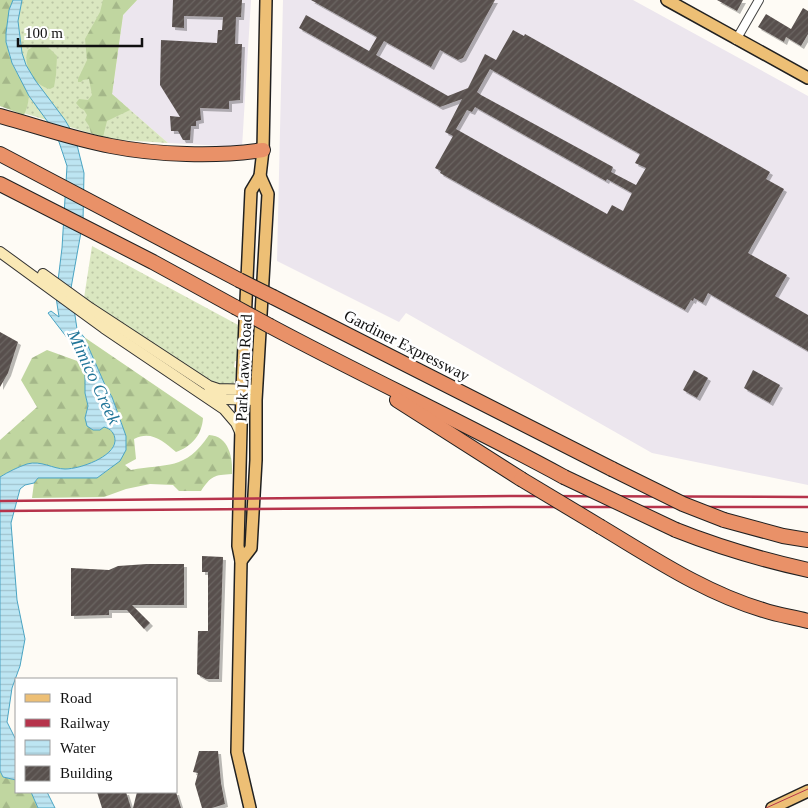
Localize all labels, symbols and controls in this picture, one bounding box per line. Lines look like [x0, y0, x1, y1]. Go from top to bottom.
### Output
scale bar [18, 15, 141, 47]
text: 100 m [25, 25, 63, 41]
street label: Gardiner Expressway [341, 307, 472, 385]
street label: Park Lawn Road [232, 314, 255, 422]
water label: Mimico Creek [63, 326, 125, 428]
legend [15, 678, 178, 793]
text: Road [60, 690, 92, 706]
text: Railway [60, 715, 110, 731]
text: Water [60, 740, 95, 756]
text: Building [60, 765, 113, 781]

